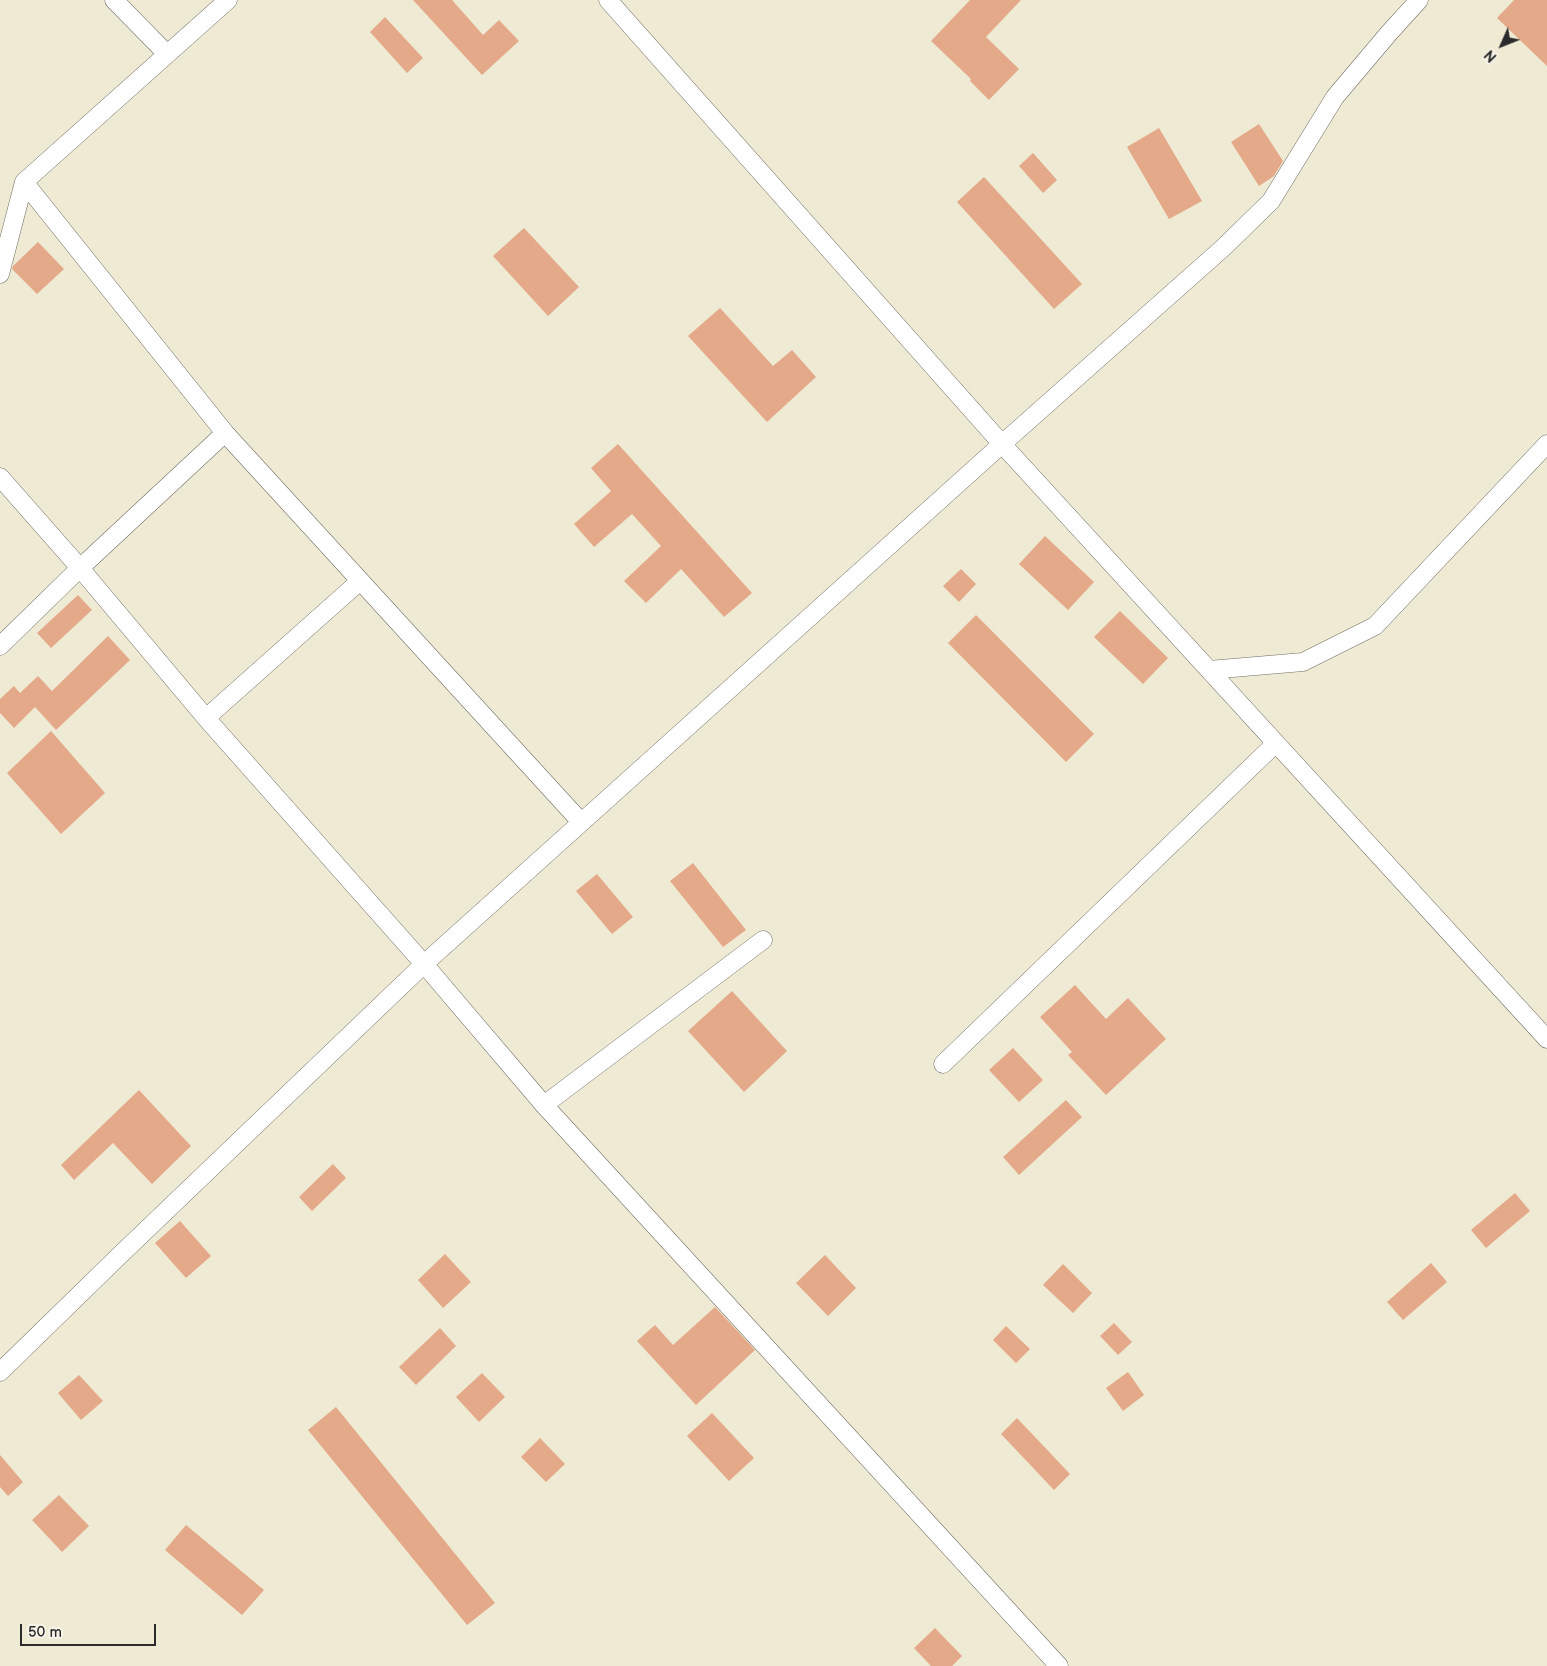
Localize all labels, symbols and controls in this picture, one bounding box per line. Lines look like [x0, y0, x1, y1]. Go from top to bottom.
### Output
north arrow [1477, 20, 1527, 70]
text: N [1481, 46, 1501, 65]
scale bar [22, 1614, 159, 1646]
text: 50 m [28, 1623, 62, 1642]

